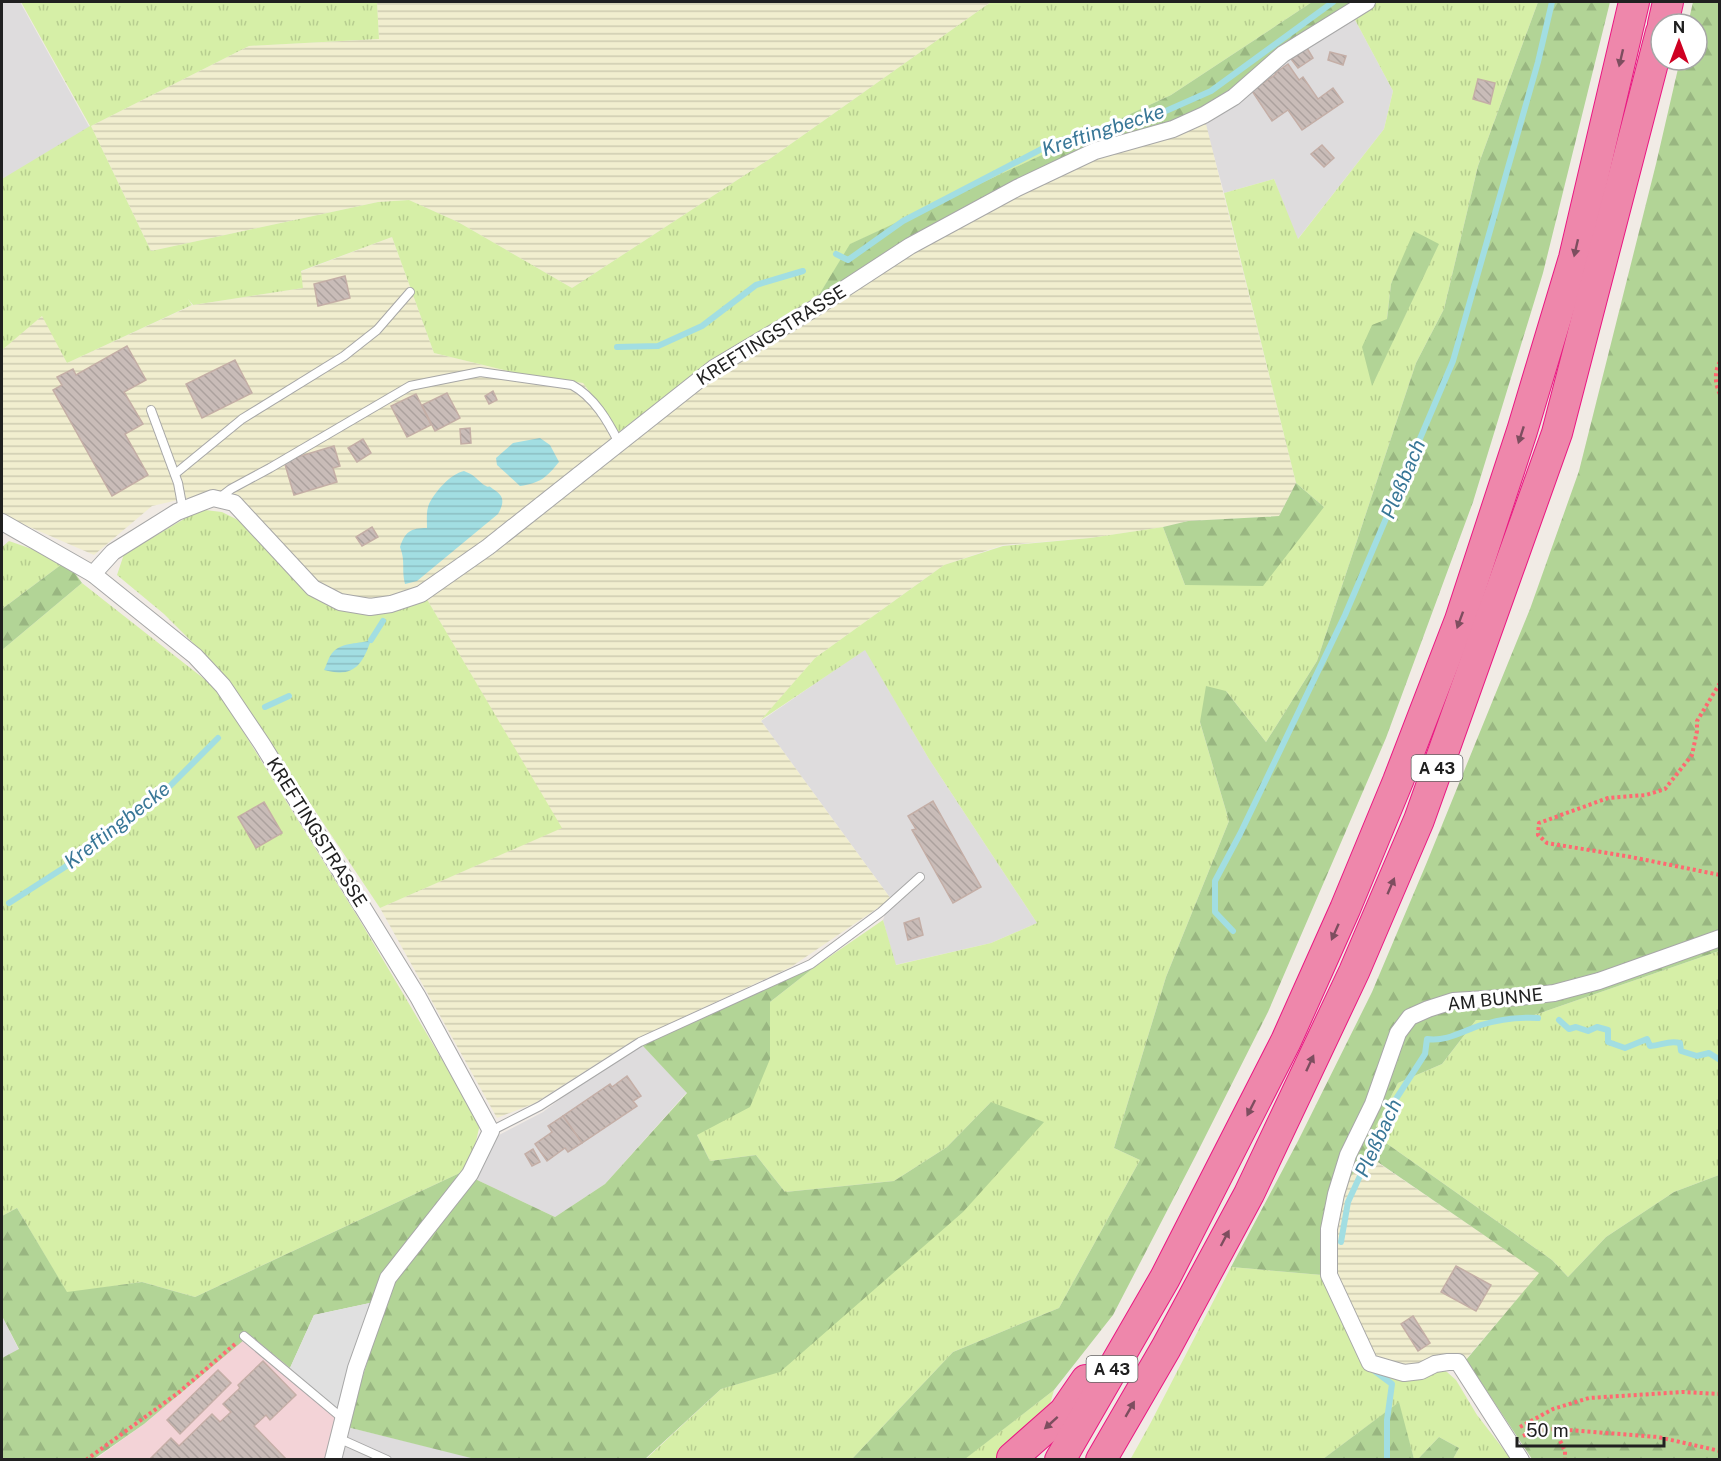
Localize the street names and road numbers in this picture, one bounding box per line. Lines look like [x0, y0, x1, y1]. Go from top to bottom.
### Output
street label: KREFTINGSTRASSE [693, 281, 849, 389]
street label: KREFTINGSTRASSE [263, 754, 371, 910]
road number: A 43 [1412, 755, 1462, 781]
street label: AM BUNNE [1446, 984, 1544, 1014]
road number: A 43 [1086, 1356, 1138, 1382]

